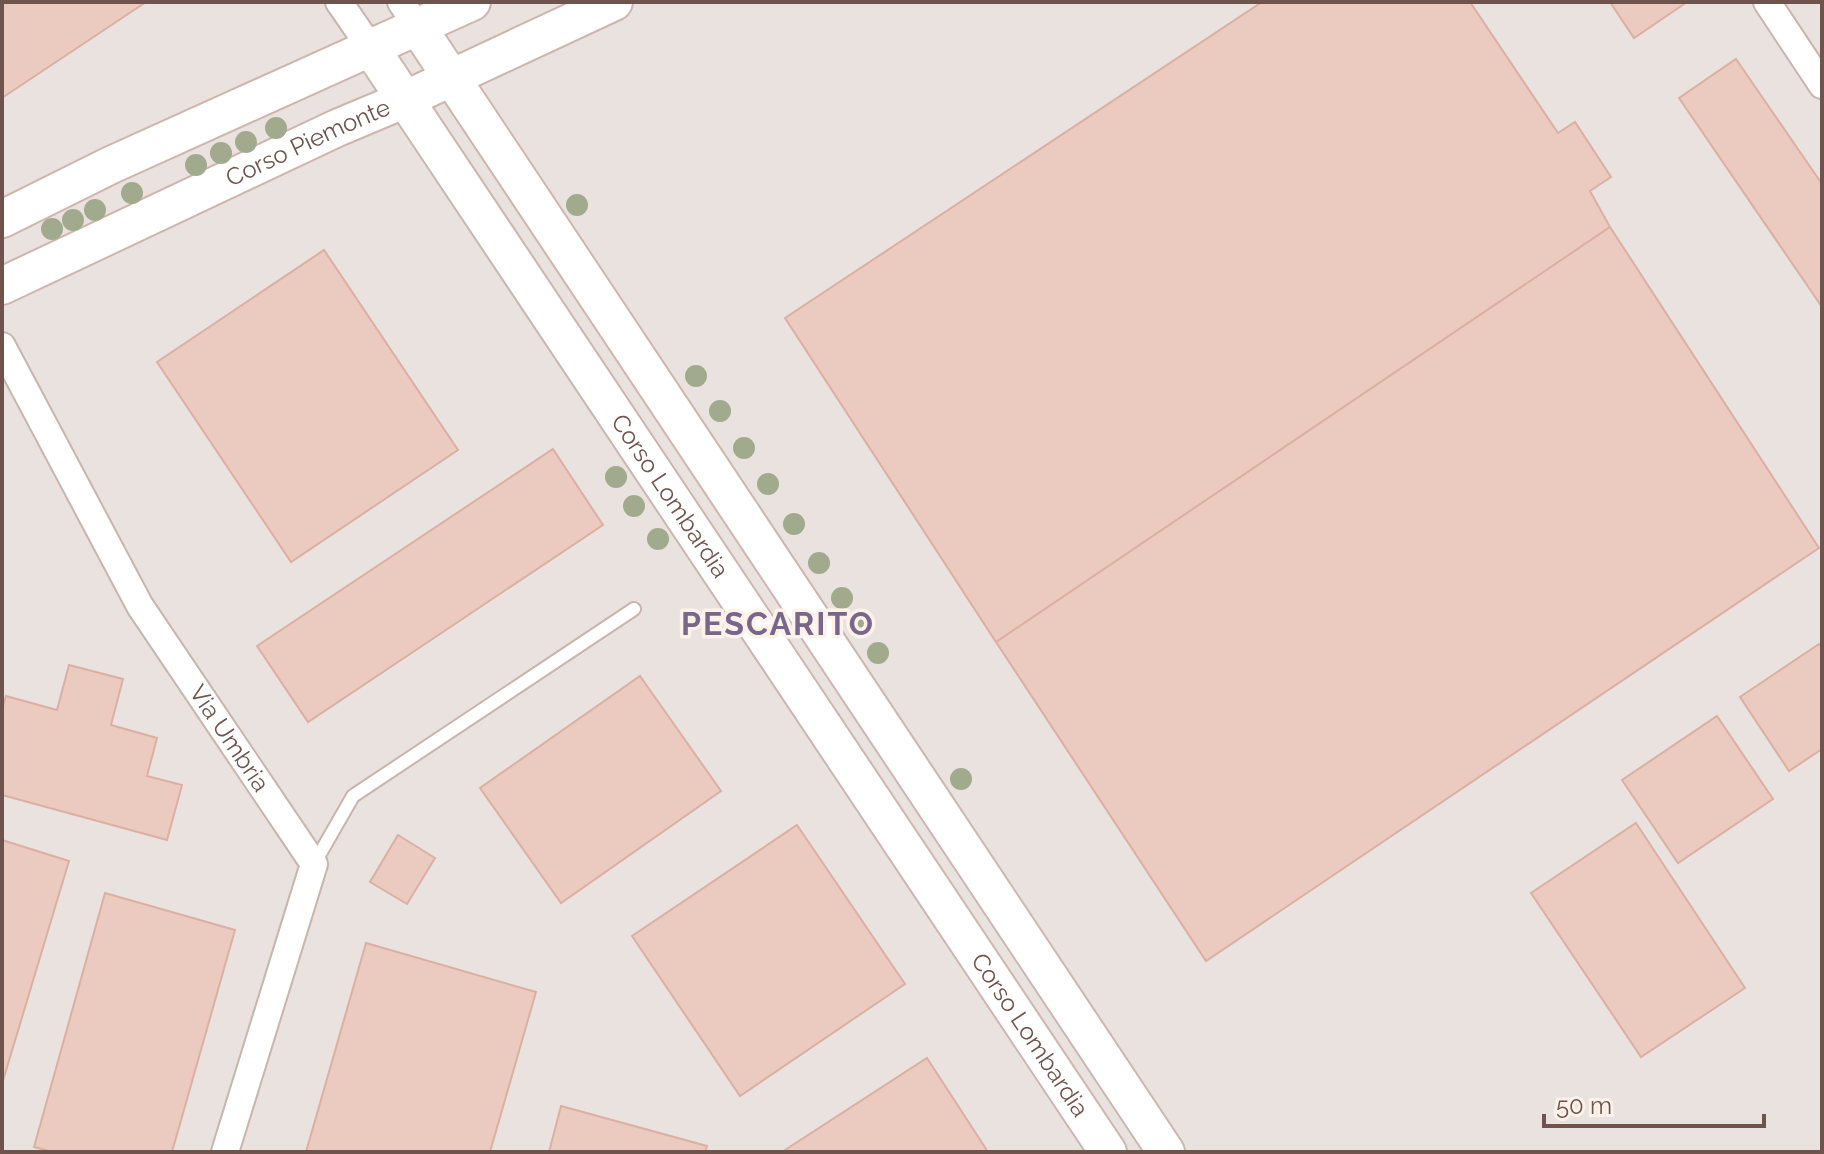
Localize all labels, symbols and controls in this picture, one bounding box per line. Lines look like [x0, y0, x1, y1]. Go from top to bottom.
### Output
street label: Corso Piemonte [221, 92, 394, 192]
street label: Corso Lombardia [605, 409, 735, 583]
district label: PESCARITO [681, 605, 875, 642]
street label: Via Umbria [183, 679, 276, 797]
street label: Corso Lombardia [965, 947, 1095, 1122]
scale bar [1544, 1078, 1764, 1128]
text: 50 m [1556, 1091, 1612, 1120]

